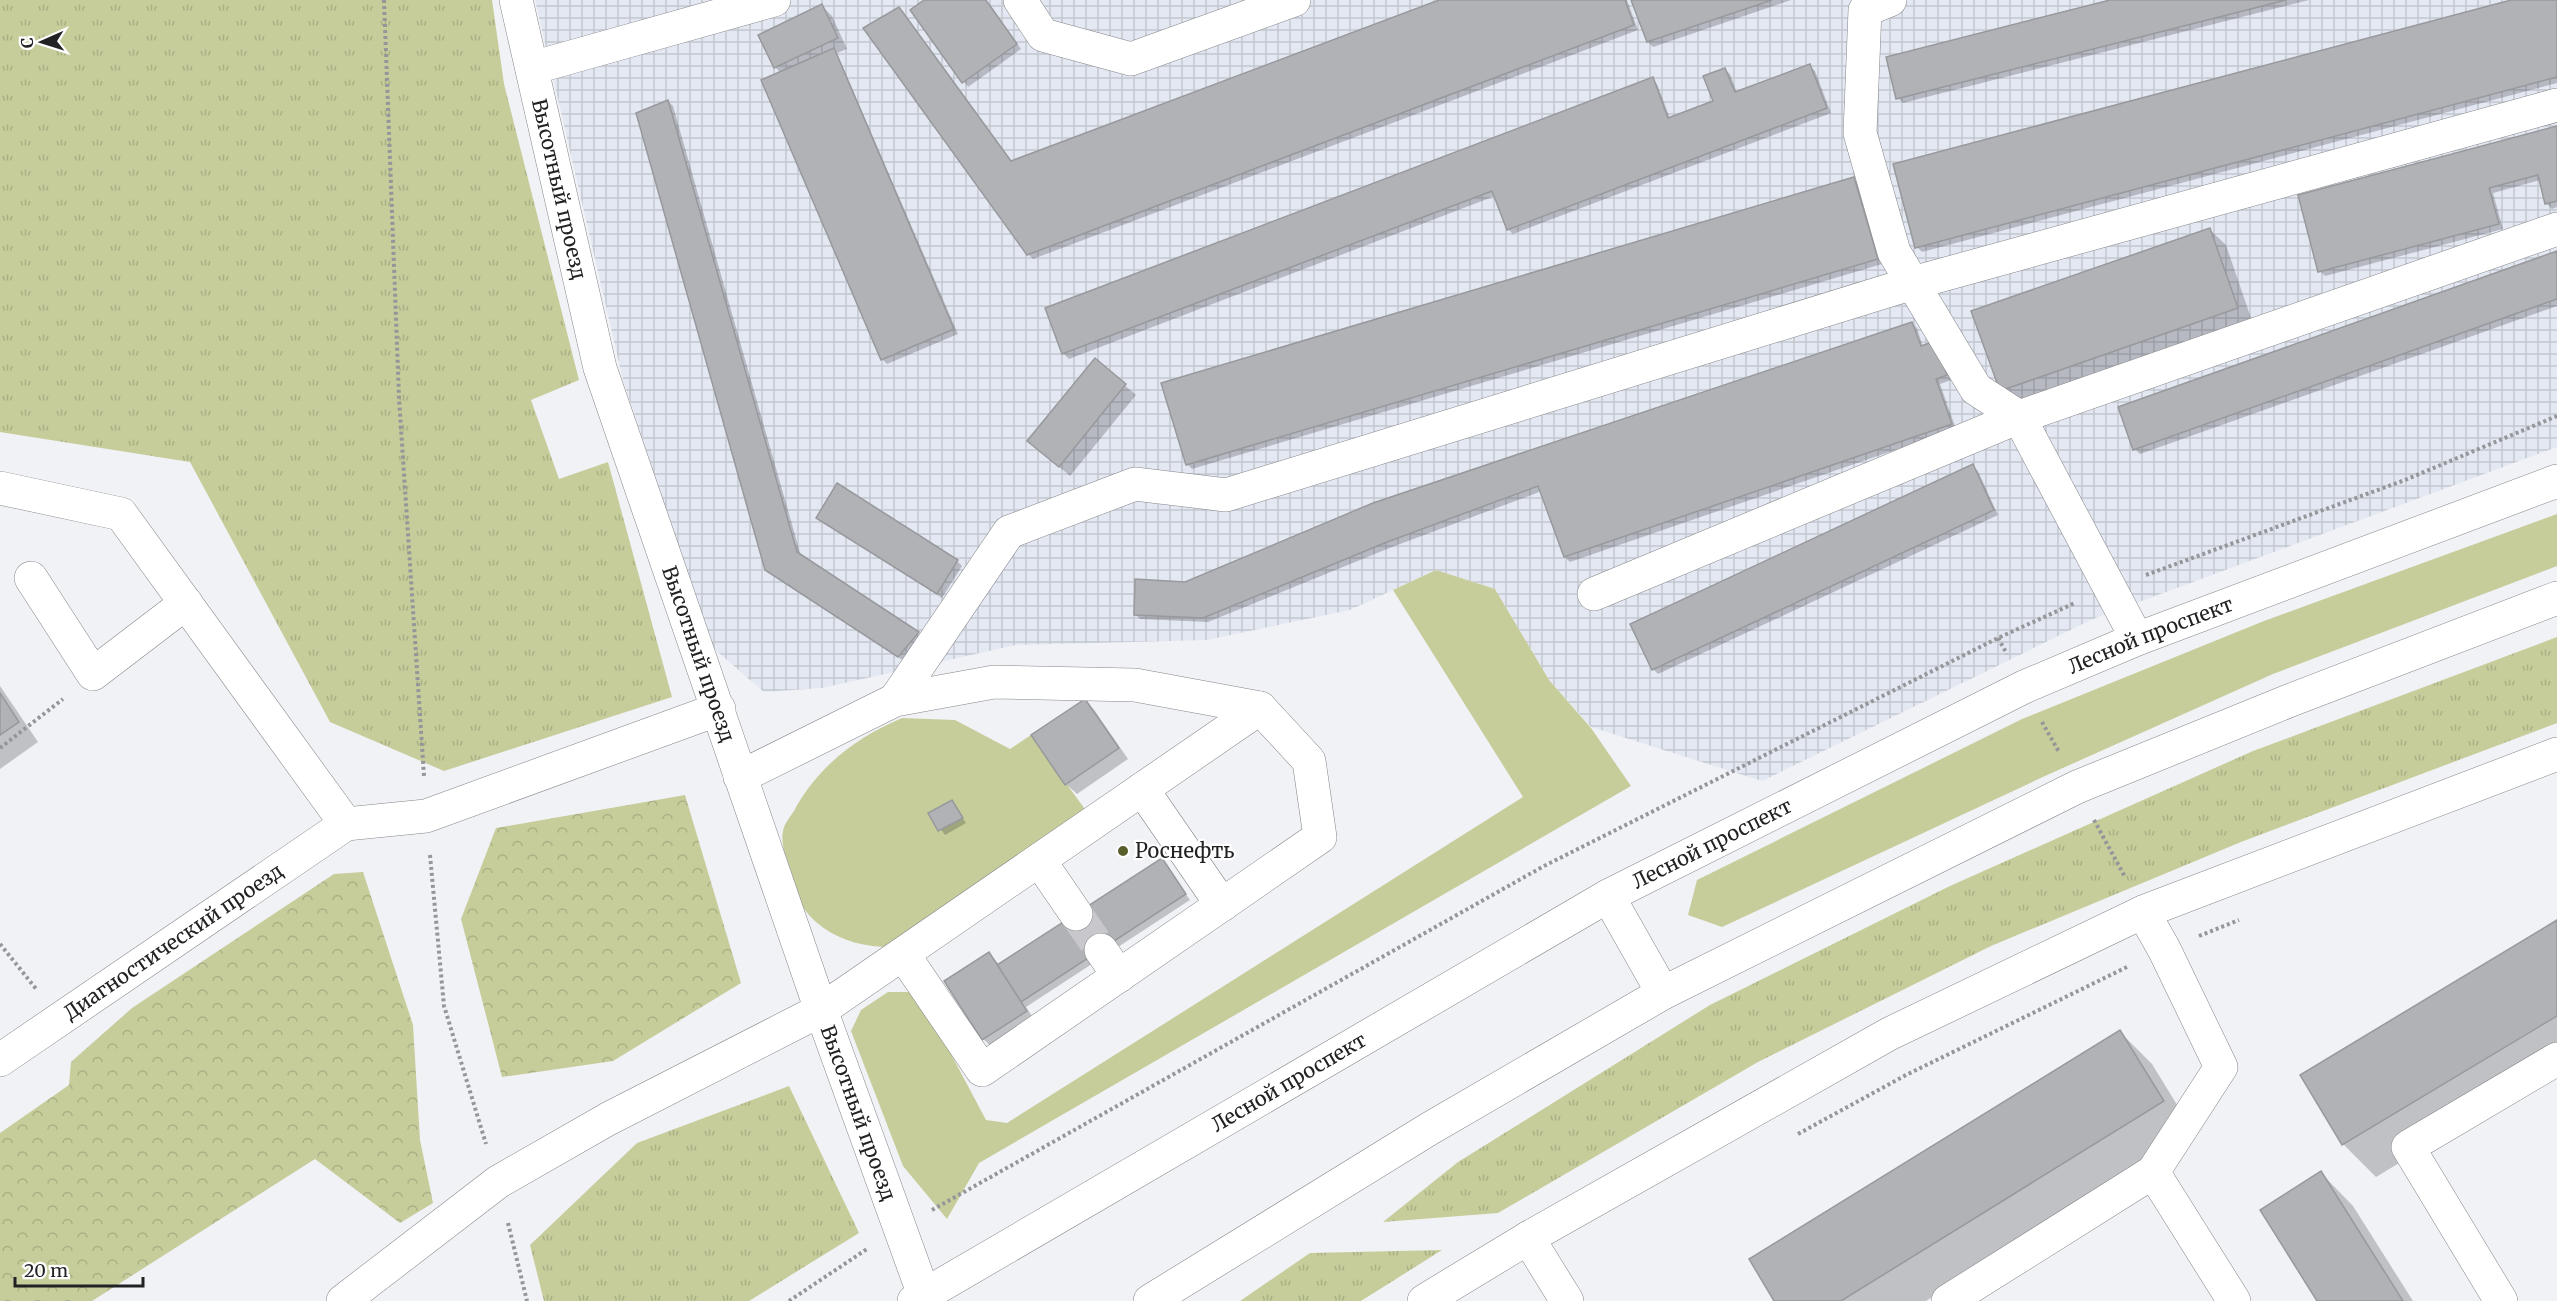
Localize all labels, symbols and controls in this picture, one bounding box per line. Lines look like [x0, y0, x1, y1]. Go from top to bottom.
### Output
north arrow [12, 12, 72, 72]
text: С [17, 37, 37, 49]
street label: Высотный проезд [527, 96, 592, 282]
street label: Высотный проезд [657, 563, 741, 745]
street label: Лесной проспект [2064, 591, 2237, 679]
street label: Лесной проспект [1628, 793, 1796, 894]
place label: Роснефть [1135, 838, 1234, 863]
marker: Роснефть [1116, 844, 1130, 858]
street label: Диагностический проезд [59, 858, 288, 1025]
street label: Высотный проезд [816, 1022, 902, 1204]
street label: Лесной проспект [1207, 1027, 1371, 1137]
scale bar [15, 1250, 142, 1288]
text: 20 m [24, 1259, 68, 1282]

